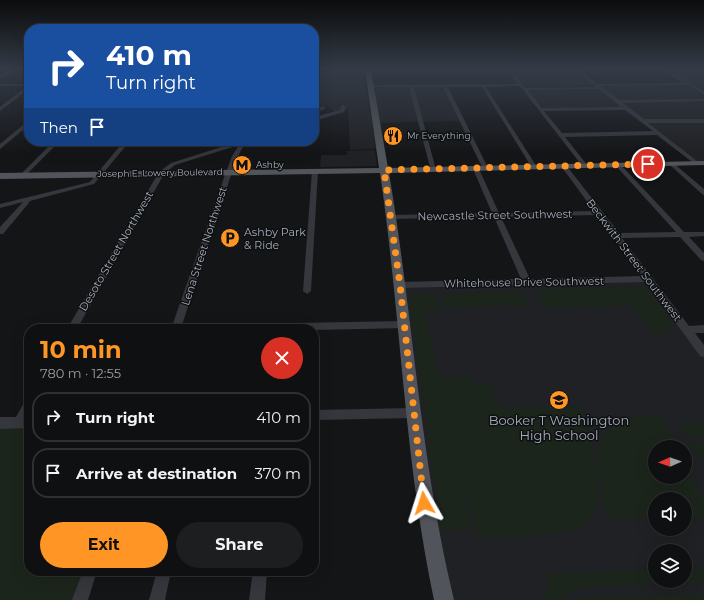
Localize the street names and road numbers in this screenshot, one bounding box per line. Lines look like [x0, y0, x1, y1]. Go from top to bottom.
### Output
street label: Joseph E. Lowery Boulevard [96, 166, 223, 179]
street label: Lena Street Northwest [178, 184, 230, 307]
street label: Desoto Street Northwest [76, 188, 156, 314]
street label: Beckwith Street Southwest [583, 196, 685, 324]
street label: Newcastle Street Southwest [417, 207, 573, 223]
street label: Whitehouse Drive Southwest [444, 274, 605, 290]

